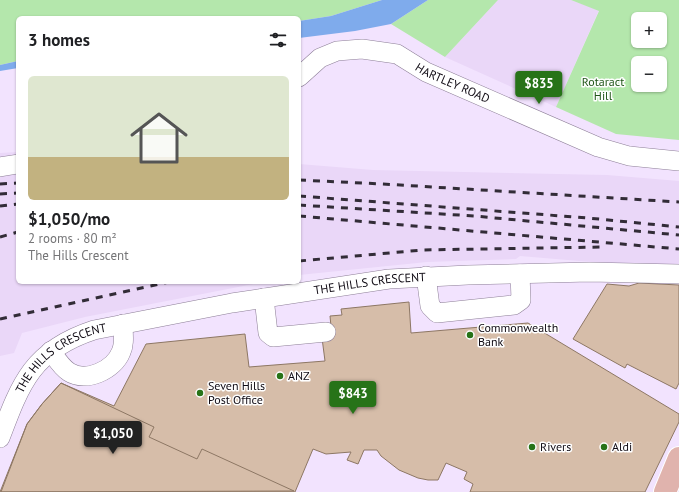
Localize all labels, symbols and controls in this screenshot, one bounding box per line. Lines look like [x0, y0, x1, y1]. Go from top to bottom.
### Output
map controls [631, 12, 667, 92]
button: + [631, 12, 667, 48]
text: 3 homes [28, 29, 90, 51]
icon: filters [267, 29, 289, 51]
button: − [631, 56, 667, 92]
street label: HARTLEY ROAD [413, 59, 492, 106]
pin: $835 [515, 71, 563, 105]
park label: Rotaract Hill [582, 74, 624, 103]
text: $835 [524, 75, 554, 92]
icon: home [123, 102, 195, 174]
text: $1,050/mo [28, 208, 110, 230]
text: 2 rooms · 80 m² [28, 230, 117, 247]
text: The Hills Crescent [28, 247, 129, 264]
street label: THE HILLS CRESCENT [313, 269, 426, 297]
street label: THE HILLS CRESCENT [12, 320, 108, 395]
place label: Commonwealth Bank [478, 320, 558, 349]
marker: Commonwealth Bank [465, 330, 475, 340]
place label: ANZ [288, 368, 310, 383]
marker: ANZ [275, 371, 285, 381]
place label: Seven Hills Post Office [208, 378, 265, 407]
pin: $843 [329, 381, 377, 415]
text: $843 [338, 385, 368, 402]
marker: Seven Hills Post Office [195, 388, 205, 398]
pin: $1,050 [80, 421, 146, 455]
text: $1,050 [93, 425, 133, 442]
place label: Rivers [540, 439, 571, 454]
place label: Aldi [612, 439, 632, 454]
marker: Rivers [527, 442, 537, 452]
marker: Aldi [599, 442, 609, 452]

